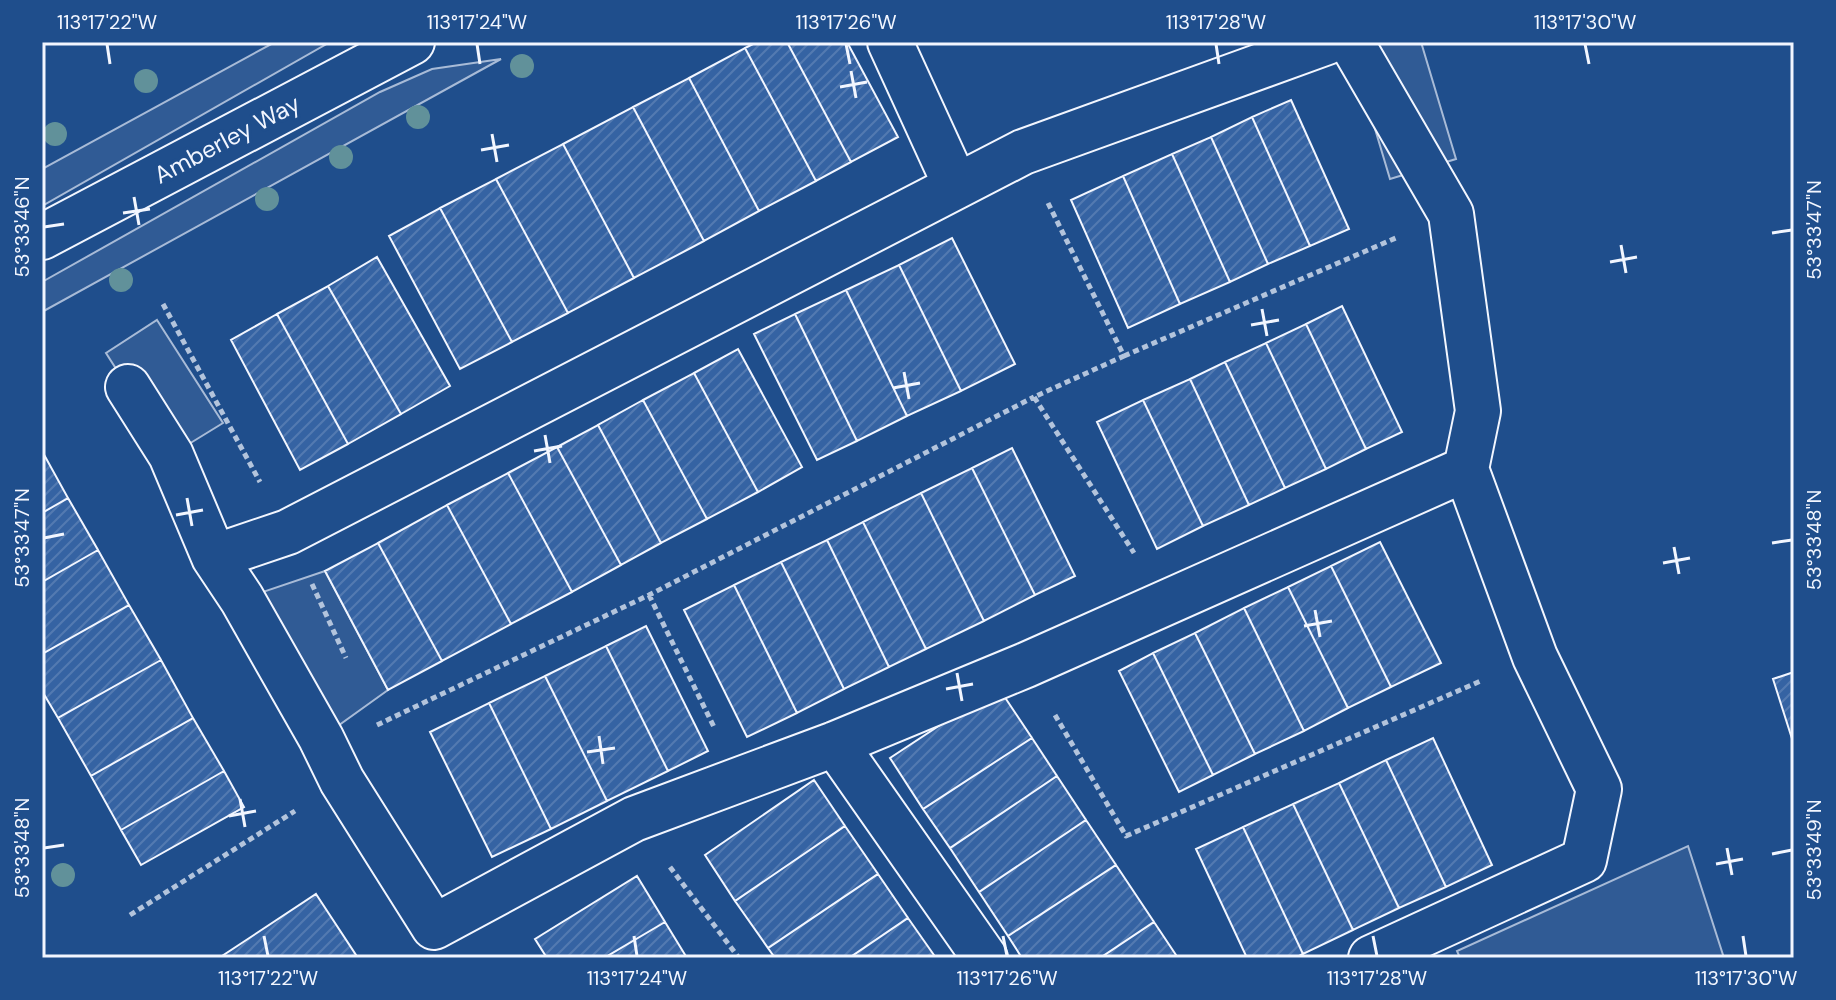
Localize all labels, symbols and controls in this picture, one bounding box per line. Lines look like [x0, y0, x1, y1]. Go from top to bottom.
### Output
text: 113°17'22"W [57, 9, 157, 35]
text: 113°17'24"W [427, 9, 527, 35]
text: 113°17'26"W [795, 9, 897, 35]
text: 113°17'28"W [1166, 9, 1266, 35]
text: 113°17'30"W [1534, 9, 1636, 35]
street label: Amberley Way [149, 87, 305, 191]
text: 53°33'46"N [9, 177, 35, 277]
text: 53°33'47"N [1801, 180, 1827, 280]
text: 53°33'47"N [9, 488, 35, 588]
text: 53°33'48"N [1801, 490, 1827, 590]
text: 53°33'48"N [9, 798, 35, 898]
text: 53°33'49"N [1801, 800, 1827, 900]
text: 113°17'22"W [218, 965, 318, 991]
text: 113°17'24"W [587, 965, 687, 991]
text: 113°17'26"W [956, 965, 1058, 991]
text: 113°17'28"W [1327, 965, 1427, 991]
text: 113°17'30"W [1695, 965, 1797, 991]

